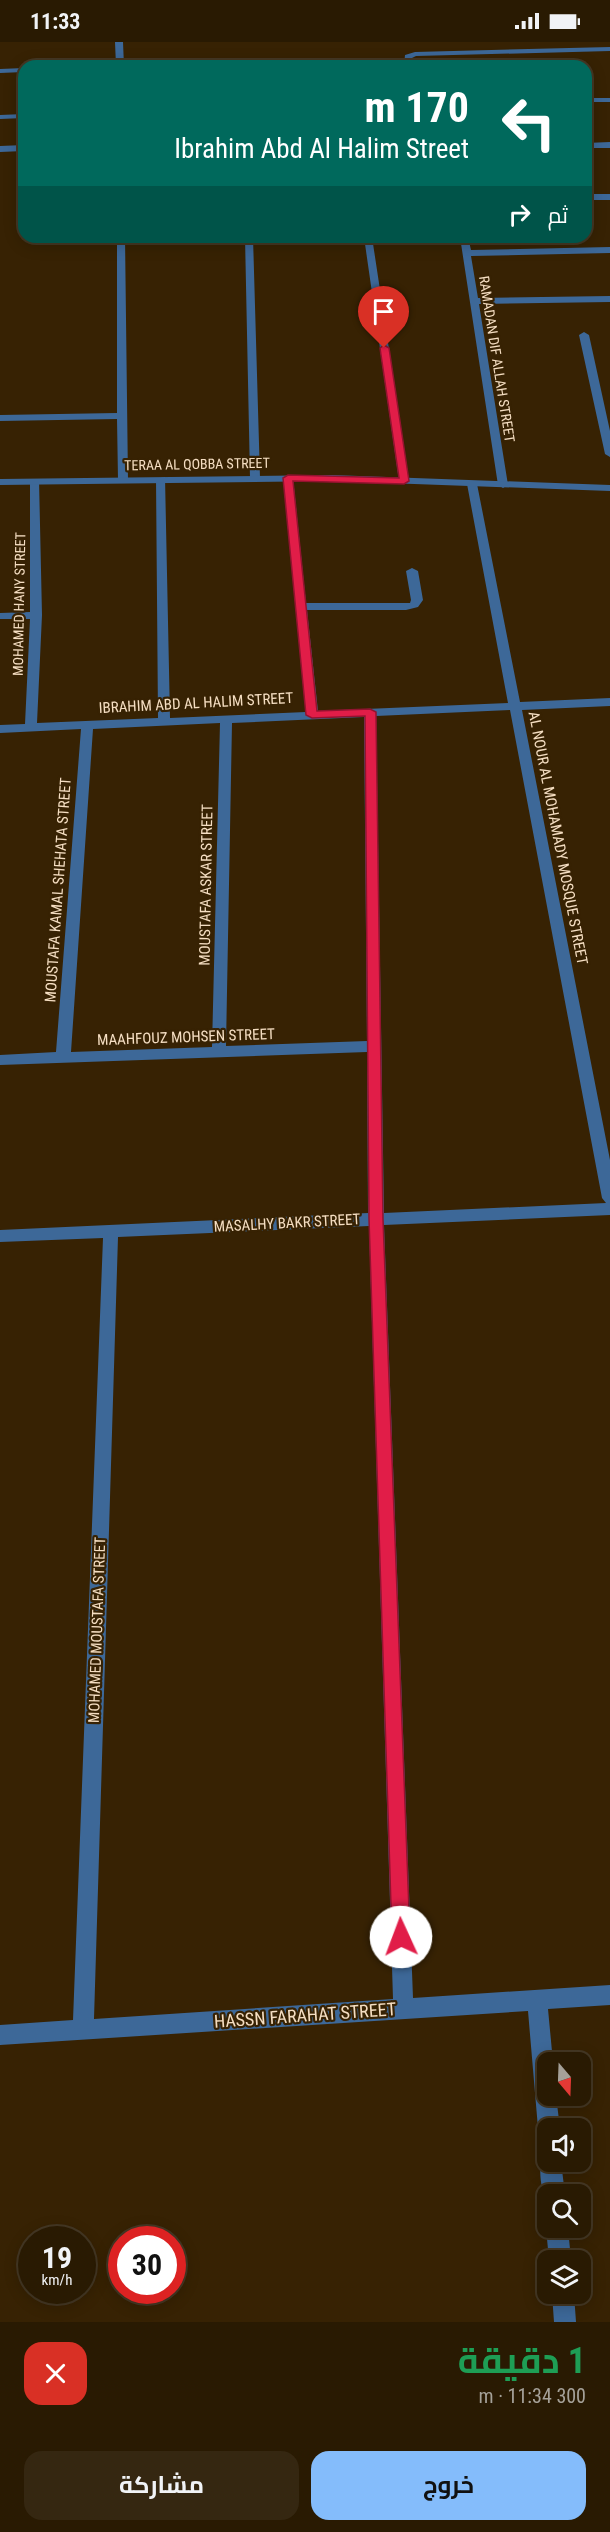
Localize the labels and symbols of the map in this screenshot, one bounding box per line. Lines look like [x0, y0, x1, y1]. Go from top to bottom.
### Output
street label: RAMADAN DIF ALLAH STREET [476, 275, 518, 443]
pin [358, 286, 409, 348]
street label: TERAA AL QOBBA STREET [124, 455, 270, 473]
street label: MOHAMED HANY STREET [10, 532, 28, 676]
street label: IBRAHIM ABD AL HALIM STREET [98, 689, 294, 717]
street label: AL NOUR AL MOHAMADY MOSQUE STREET [525, 710, 591, 966]
street label: MOUSTAFA KAMAL SHEHATA STREET [41, 777, 75, 1003]
street label: MOUSTAFA ASKAR STREET [196, 804, 216, 966]
street label: MAAHFOUZ MOHSEN STREET [97, 1025, 275, 1049]
street label: MASALHY BAKR STREET [213, 1210, 361, 1236]
street label: MOHAMED MOUSTAFA STREET [85, 1536, 109, 1723]
position arrow [369, 1905, 433, 1969]
street label: HASSN FARAHAT STREET [213, 1998, 397, 2032]
north arrow [537, 2052, 591, 2106]
speed limit sign: 30 [108, 2226, 186, 2304]

